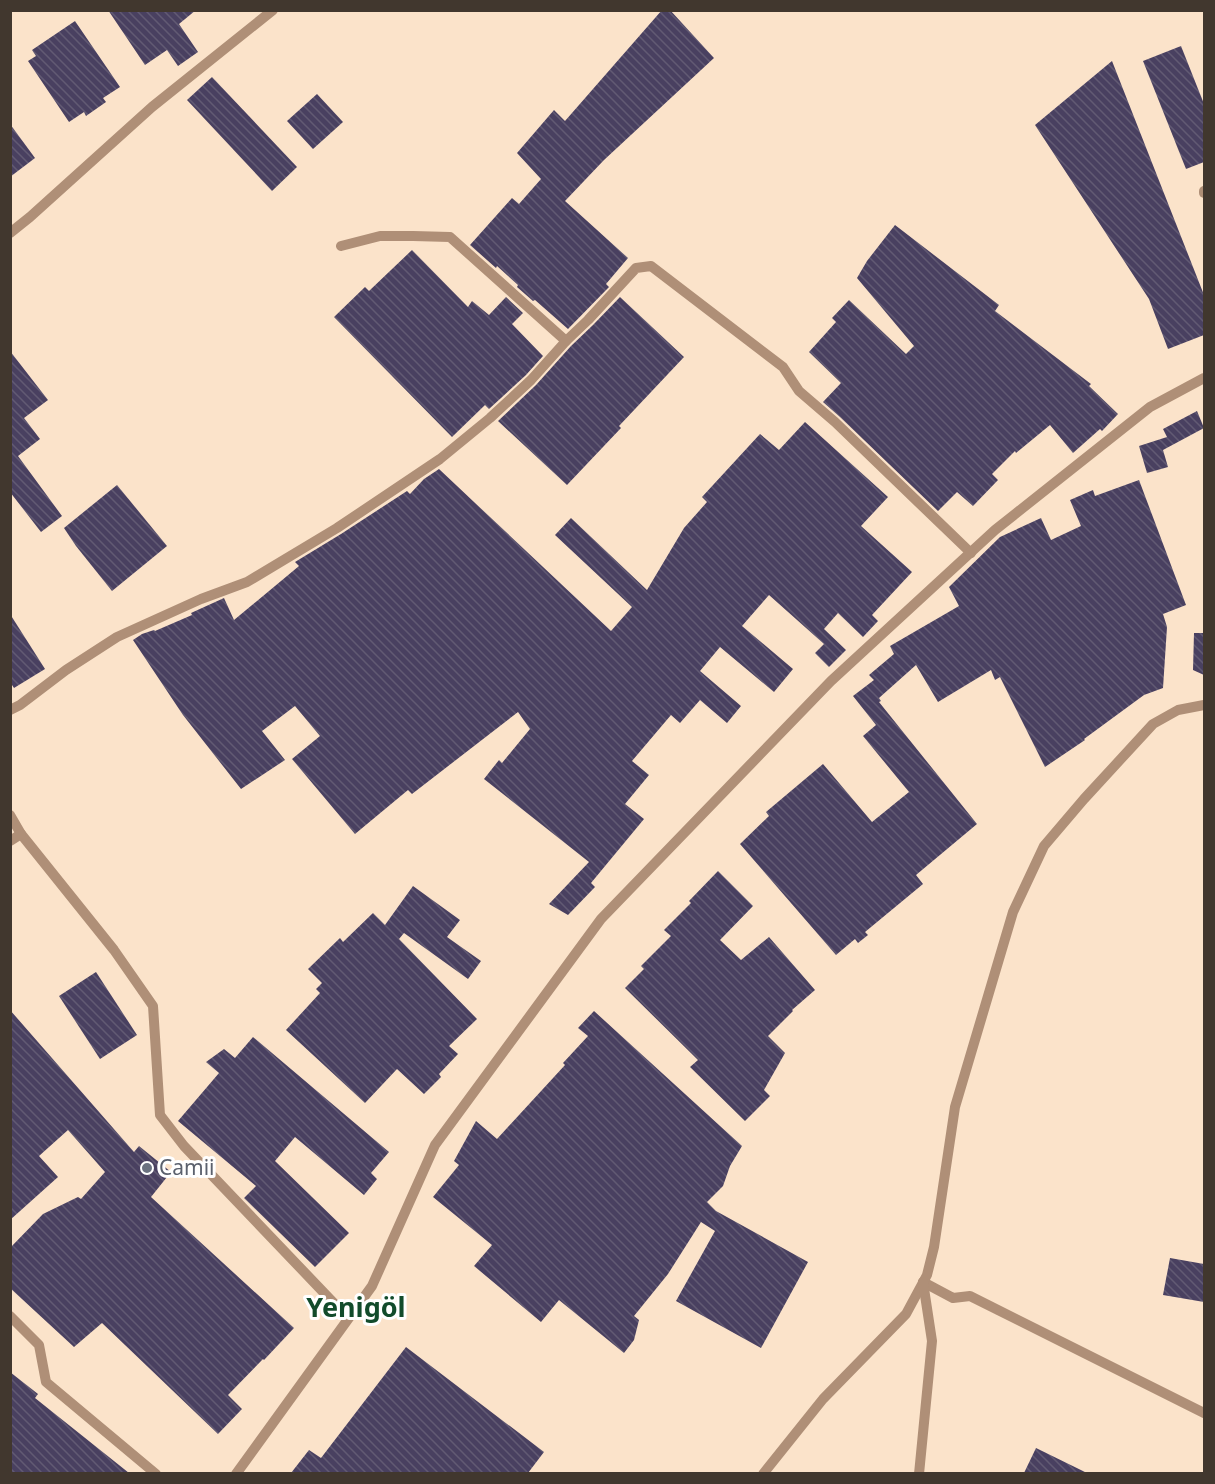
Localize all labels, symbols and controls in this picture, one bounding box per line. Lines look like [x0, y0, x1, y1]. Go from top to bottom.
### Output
place label: Camii [159, 1153, 215, 1181]
marker: Camii [140, 1161, 154, 1175]
district label: Yenigöl [306, 1288, 406, 1325]

